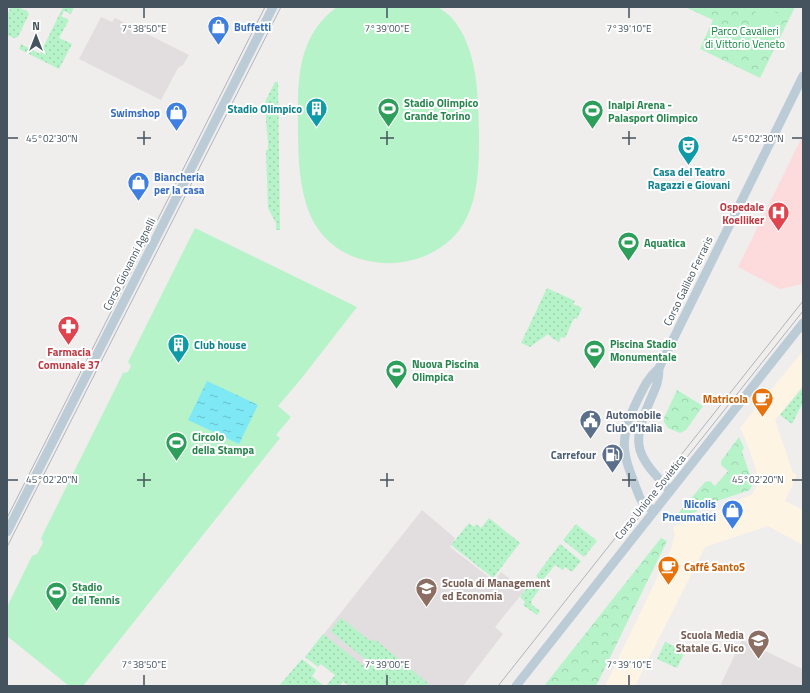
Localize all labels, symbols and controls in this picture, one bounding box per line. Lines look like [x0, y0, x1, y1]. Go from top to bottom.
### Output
shop icon: Buffetti [206, 14, 232, 47]
north arrow [16, 16, 56, 56]
text: N [32, 18, 40, 34]
place label: Buffetti [234, 19, 271, 35]
text: 7°38'50"E [122, 21, 167, 36]
text: 7°39'00"E [365, 21, 410, 36]
text: 7°39'10"E [607, 21, 652, 36]
park label: Parco Cavalieri di Vittorio Veneto [705, 23, 785, 52]
place label: Stadio Olimpico Grande Torino [404, 95, 479, 124]
building icon: Stadio Olimpico [304, 96, 330, 129]
sports icon: Stadio Olimpico Grande Torino [375, 96, 401, 129]
place label: Inalpi Arena - Palasport Olimpico [608, 97, 698, 126]
sports icon: Inalpi Arena - Palasport Olimpico [580, 98, 606, 131]
shop icon: Swimshop [163, 100, 189, 133]
place label: Stadio Olimpico [228, 101, 302, 117]
place label: Swimshop [110, 105, 160, 121]
text: 45°02'30"N [26, 131, 78, 146]
text: 45°02'30"N [732, 131, 784, 146]
theatre icon: Casa del Teatro Ragazzi e Giovani [676, 133, 702, 166]
place label: Casa del Teatro Ragazzi e Giovani [648, 164, 730, 193]
place label: Biancheria per la casa [154, 169, 205, 198]
shop icon: Biancheria per la casa [125, 170, 151, 203]
place label: Ospedale Koelliker [720, 199, 764, 228]
hospital icon: Ospedale Koelliker [766, 200, 792, 233]
street label: Corso Giovanni Agnelli [99, 215, 159, 313]
sports icon: Aquatica [615, 230, 641, 263]
street label: Corso Galileo Ferraris [659, 233, 717, 329]
place label: Aquatica [644, 235, 686, 251]
pharmacy icon: Farmacia Comunale 37 [56, 313, 82, 346]
building icon: Club house [166, 332, 192, 365]
place label: Piscina Stadio Monumentale [610, 336, 677, 365]
place label: Club house [194, 337, 247, 353]
sports icon: Piscina Stadio Monumentale [582, 337, 608, 370]
place label: Farmacia Comunale 37 [38, 344, 100, 373]
place label: Nuova Piscina Olimpica [412, 356, 479, 385]
sports icon: Nuova Piscina Olimpica [384, 357, 410, 390]
cafe icon: Matricola [750, 386, 776, 419]
place label: Matricola [703, 391, 748, 407]
place label: Automobile Club d'Italia [606, 407, 663, 436]
public building icon: Automobile Club d'Italia [578, 408, 604, 441]
place label: Circolo della Stampa [192, 429, 254, 458]
sports icon: Circolo della Stampa [163, 430, 189, 463]
fuel station icon: Carrefour [599, 442, 625, 475]
place label: Carrefour [551, 447, 596, 463]
street label: Corso Unione Sovietica [611, 451, 690, 543]
text: 45°02'20"N [26, 472, 78, 487]
text: 45°02'20"N [732, 472, 784, 487]
place label: Nicolis Pneumatici [662, 496, 716, 525]
shop icon: Nicolis Pneumatici [719, 497, 745, 530]
cafe icon: Caffé SantoS [656, 554, 682, 587]
place label: Caffé SantoS [684, 559, 745, 575]
place label: Scuola di Management ed Economia [442, 575, 550, 604]
school or university icon: Scuola di Management ed Economia [413, 576, 439, 609]
place label: Stadio del Tennis [72, 579, 120, 608]
sports icon: Stadio del Tennis [44, 580, 70, 613]
place label: Scuola Media Statale G. Vico [676, 627, 744, 656]
school or university icon: Scuola Media Statale G. Vico [746, 628, 772, 661]
text: 7°38'50"E [122, 657, 167, 672]
text: 7°39'00"E [365, 657, 410, 672]
text: 7°39'10"E [607, 657, 652, 672]

